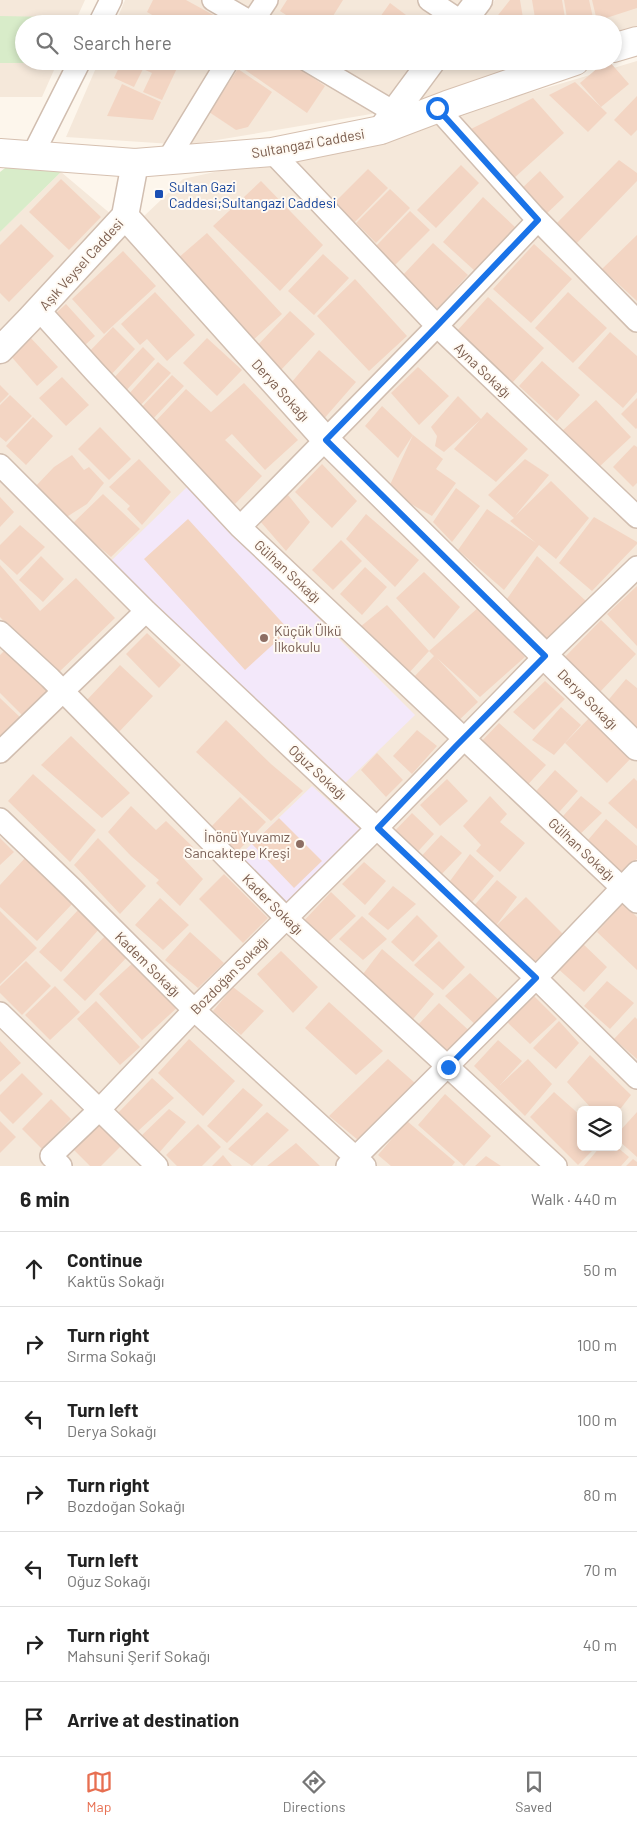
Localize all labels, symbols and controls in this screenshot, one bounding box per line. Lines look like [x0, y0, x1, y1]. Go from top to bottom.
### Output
search box [15, 15, 622, 70]
icon: search [33, 29, 61, 57]
text: Search here [73, 31, 172, 54]
route start [426, 97, 449, 120]
street label: Sultangazi Caddesi [250, 125, 366, 161]
place label: Sultan Gazi Caddesi;Sultangazi Caddesi [169, 178, 336, 211]
marker: Sultan Gazi Caddesi;Sultangazi Caddesi [153, 188, 165, 200]
street label: Aşık Veysel Caddesi [35, 215, 127, 313]
street label: Ayna Sokağı [451, 339, 515, 401]
street label: Derya Sokağı [249, 355, 313, 425]
street label: Gülhan Sokağı [251, 536, 325, 606]
place label: Küçük Ülkü İlkokulu [274, 622, 342, 655]
marker: Küçük Ülkü İlkokulu [258, 632, 270, 644]
street label: Derya Sokağı [554, 665, 622, 733]
street label: Oğuz Sokağı [286, 741, 350, 803]
street label: Gülhan Sokağı [545, 814, 619, 884]
place label: İnönü Yuvamız Sancaktepe Kreşi [184, 828, 290, 861]
marker: İnönü Yuvamız Sancaktepe Kreşi [294, 838, 306, 850]
street label: Kader Sokağı [239, 870, 307, 938]
street label: Kadem Sokağı [112, 928, 184, 1000]
street label: Bozdoğan Sokağı [186, 932, 272, 1018]
route end [437, 1056, 460, 1079]
map controls [577, 1106, 622, 1151]
button: layers [577, 1106, 622, 1151]
text: 6 min [20, 1186, 70, 1211]
text: Walk · 440 m [531, 1189, 617, 1208]
text: Continue [67, 1248, 143, 1271]
icon: ahead [20, 1255, 48, 1283]
text: 50 m [583, 1260, 617, 1279]
text: Kaktüs Sokağı [67, 1271, 164, 1290]
text: Turn right [67, 1323, 149, 1346]
icon: right [20, 1330, 48, 1358]
text: 100 m [577, 1335, 617, 1354]
text: Sırma Sokağı [67, 1346, 156, 1365]
text: Turn left [67, 1398, 138, 1421]
icon: left [20, 1405, 48, 1433]
text: 100 m [577, 1410, 617, 1429]
text: Derya Sokağı [67, 1421, 156, 1440]
text: Turn right [67, 1473, 149, 1496]
icon: right [20, 1480, 48, 1508]
text: 80 m [583, 1485, 617, 1504]
text: Bozdoğan Sokağı [67, 1496, 185, 1515]
text: Turn left [67, 1548, 138, 1571]
icon: left [20, 1555, 48, 1583]
text: 70 m [584, 1560, 617, 1579]
text: Oğuz Sokağı [67, 1571, 150, 1590]
text: Turn right [67, 1623, 149, 1646]
icon: right [20, 1630, 48, 1658]
text: 40 m [583, 1635, 617, 1654]
text: Mahsuni Şerif Sokağı [67, 1646, 210, 1665]
icon: arrive [20, 1705, 48, 1733]
text: Arrive at destination [67, 1708, 239, 1731]
tab: Map [85, 1768, 113, 1815]
tab: Directions [283, 1768, 345, 1815]
tab: Saved [515, 1768, 552, 1815]

